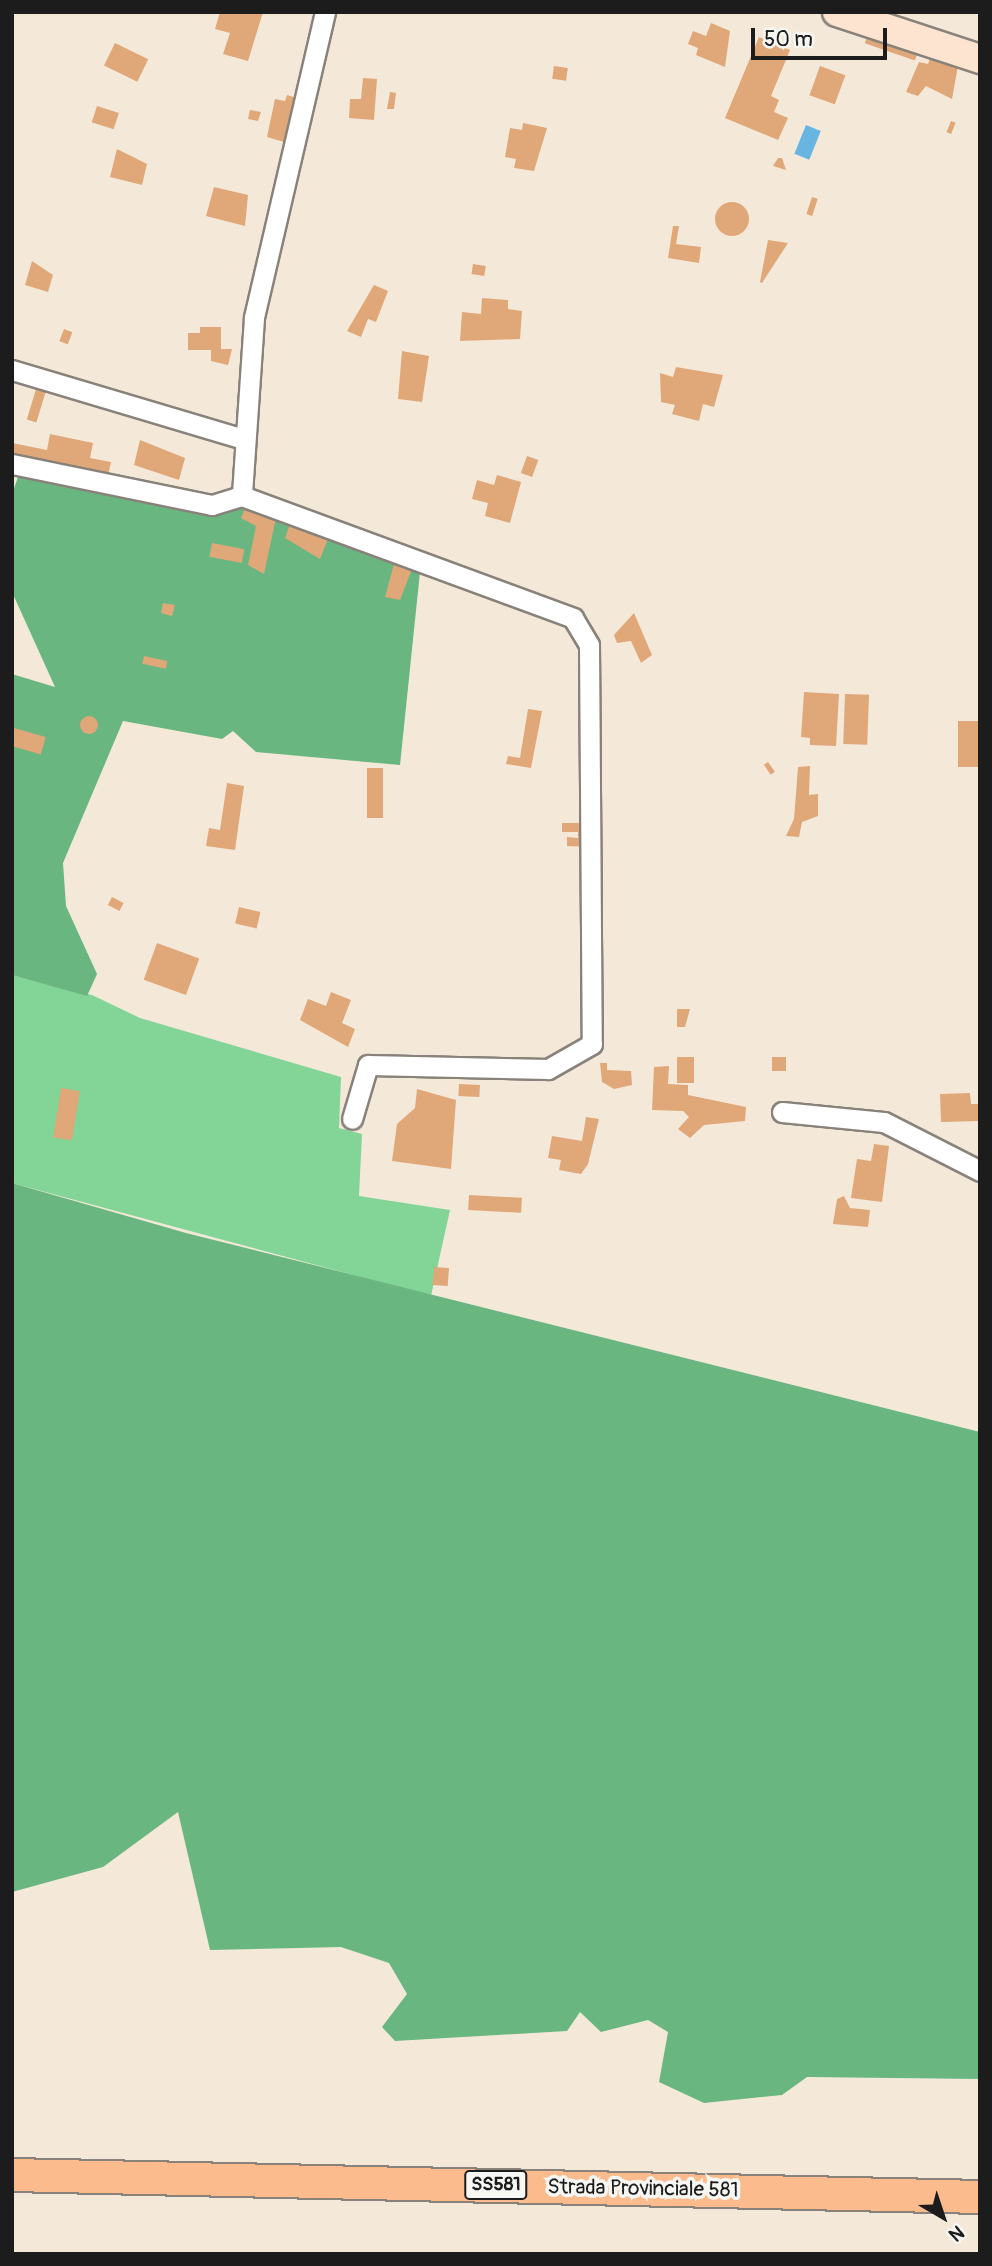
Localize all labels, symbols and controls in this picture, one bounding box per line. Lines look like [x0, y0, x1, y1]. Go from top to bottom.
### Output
scale bar [754, 14, 890, 58]
text: 50 m [764, 26, 813, 53]
road number: SS581 [463, 2170, 529, 2200]
street label: Strada Provinciale 581 [547, 2175, 739, 2203]
north arrow [908, 2182, 978, 2252]
text: N [944, 2220, 969, 2247]

